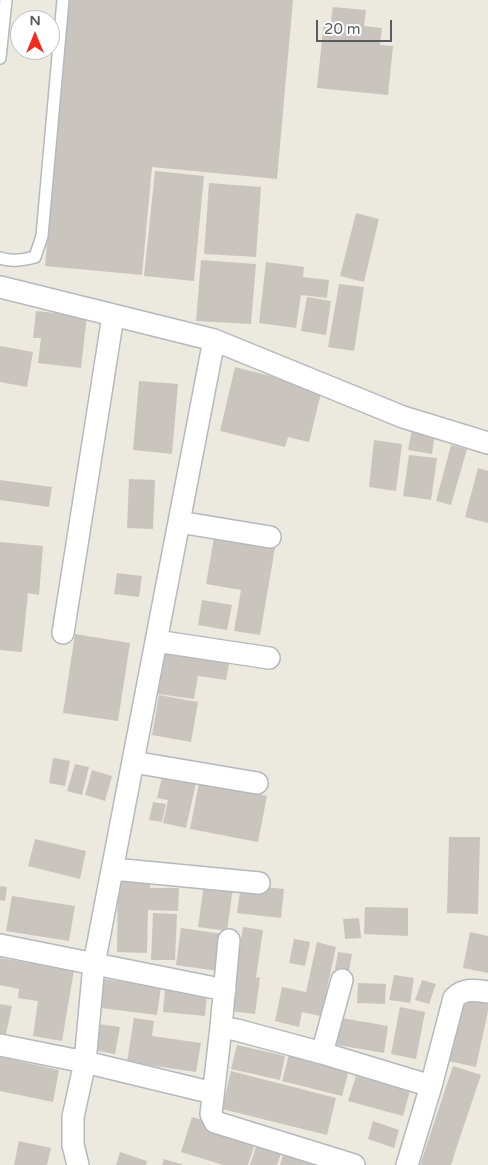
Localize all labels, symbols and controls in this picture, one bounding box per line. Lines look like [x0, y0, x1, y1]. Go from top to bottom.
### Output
north arrow [10, 10, 60, 60]
scale bar [318, 10, 394, 42]
text: N [29, 12, 41, 29]
text: 20 m [324, 20, 361, 38]

